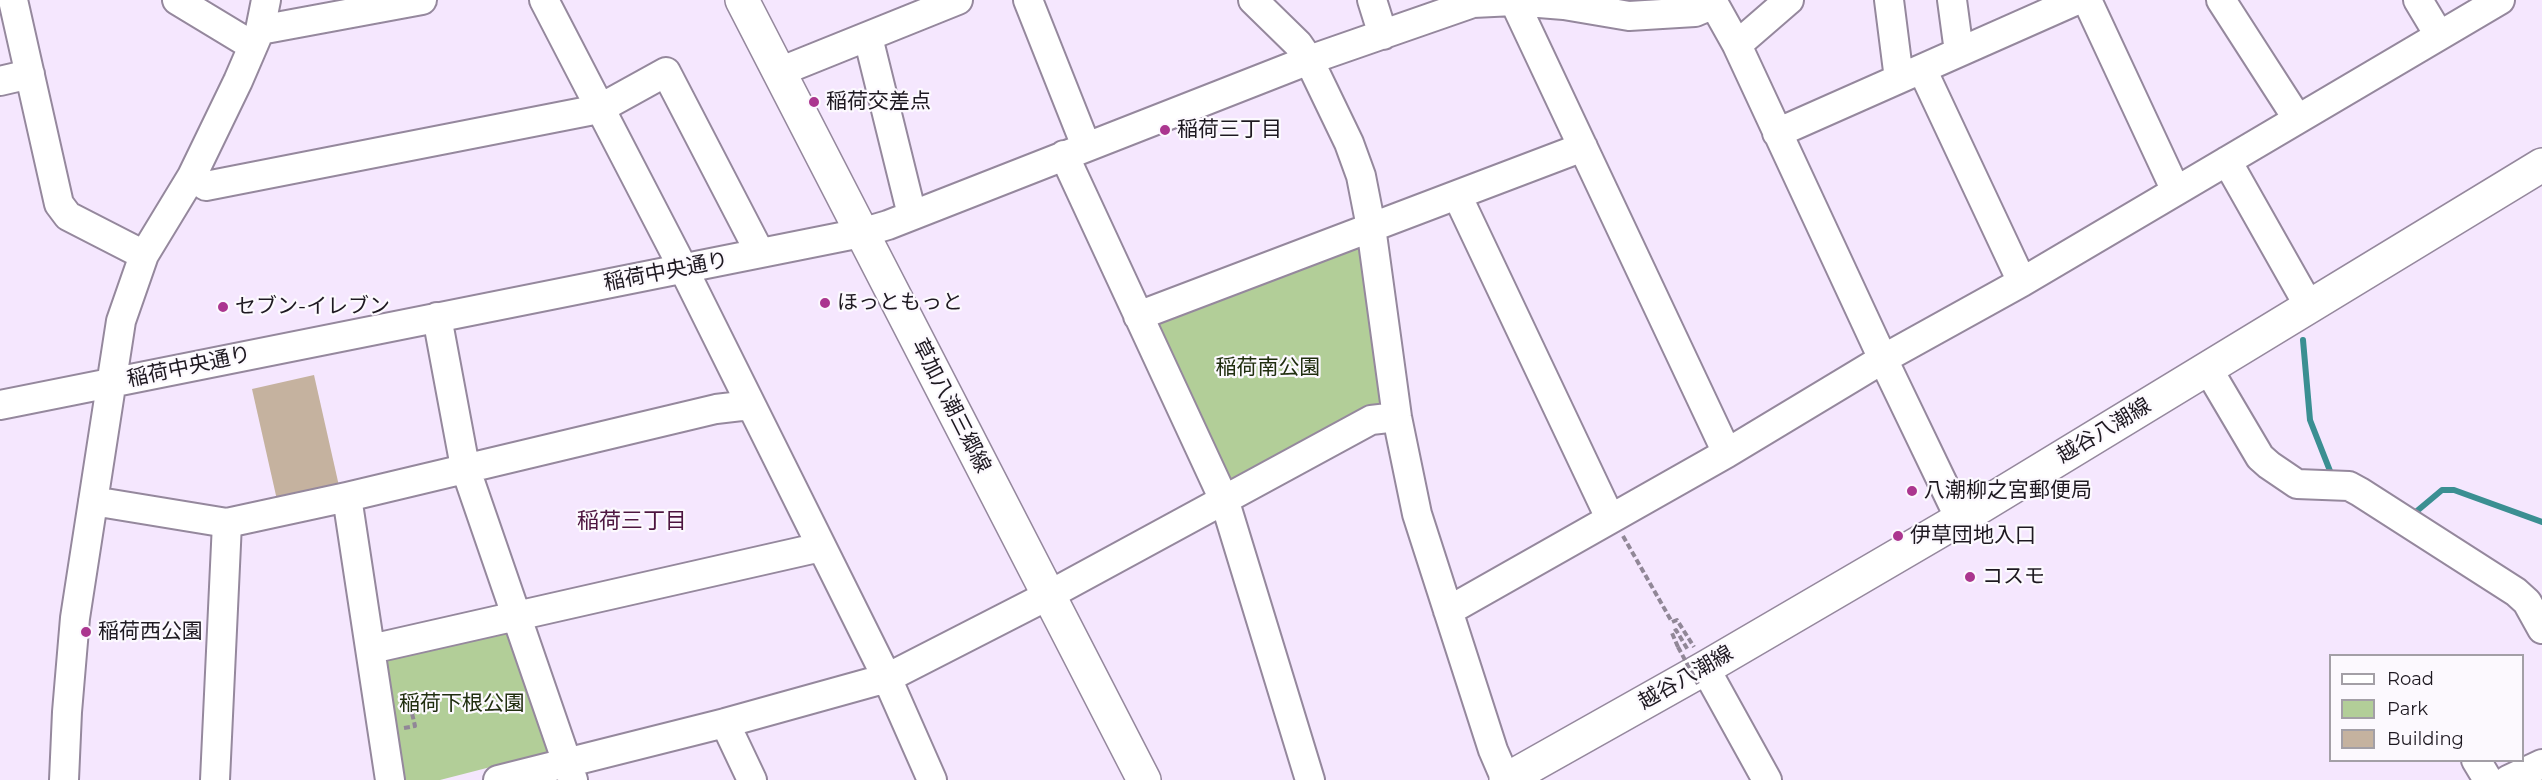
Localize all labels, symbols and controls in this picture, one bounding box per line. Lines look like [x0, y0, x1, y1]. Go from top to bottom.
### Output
place label: 稲荷交差点 [826, 89, 931, 115]
marker: 稲荷交差点 [807, 95, 821, 109]
place label: 稲荷三丁目 [1177, 117, 1282, 143]
marker: 稲荷三丁目 [1158, 123, 1172, 137]
street label: 稲荷中央通り [602, 248, 730, 296]
place label: ほっともっと [837, 290, 963, 316]
place label: セブン-イレブン [235, 294, 390, 320]
marker: ほっともっと [818, 296, 832, 310]
marker: セブン-イレブン [216, 300, 230, 314]
street label: 草加八潮三郷線 [906, 335, 996, 477]
street label: 稲荷中央通り [125, 342, 253, 392]
park label: 稲荷南公園 [1216, 355, 1320, 381]
street label: 越谷八潮線 [2053, 393, 2155, 469]
place label: 八潮柳之宮郵便局 [1924, 478, 2092, 504]
marker: 八潮柳之宮郵便局 [1905, 484, 1919, 498]
district label: 稲荷三丁目 [577, 509, 687, 535]
place label: 伊草団地入口 [1910, 523, 2036, 549]
marker: 伊草団地入口 [1891, 529, 1905, 543]
place label: コスモ [1982, 564, 2045, 590]
marker: コスモ [1963, 570, 1977, 584]
place label: 稲荷西公園 [98, 619, 203, 645]
marker: 稲荷西公園 [79, 625, 93, 639]
street label: 越谷八潮線 [1634, 641, 1738, 715]
legend [2329, 654, 2524, 762]
text: Road [2387, 668, 2434, 690]
park label: 稲荷下根公園 [399, 691, 525, 717]
text: Park [2387, 698, 2428, 720]
text: Building [2387, 728, 2464, 750]

